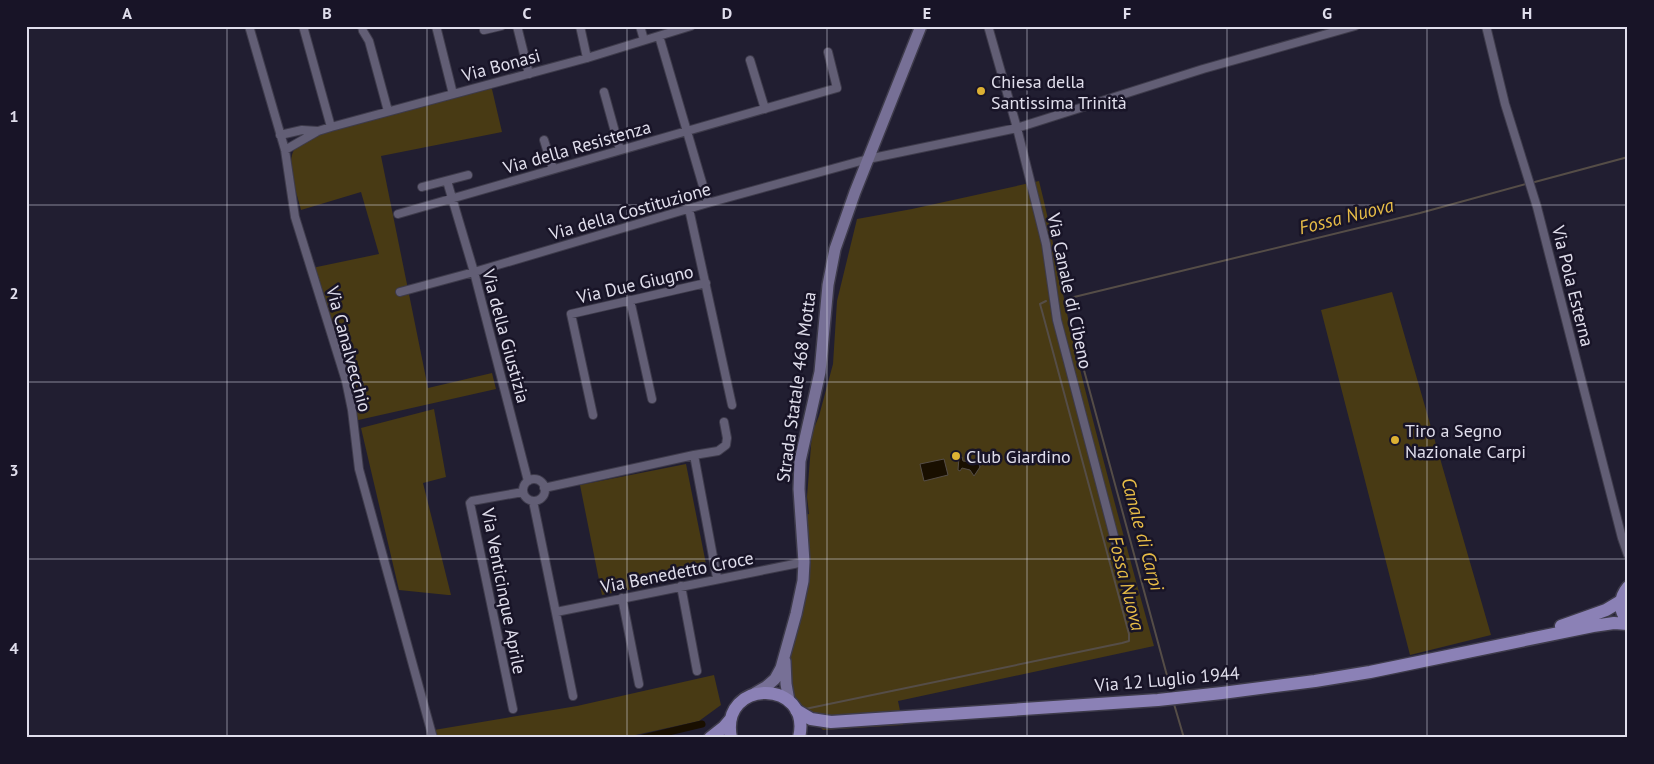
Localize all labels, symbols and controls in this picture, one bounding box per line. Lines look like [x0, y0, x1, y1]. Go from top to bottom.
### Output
text: A [122, 3, 132, 23]
text: B [322, 3, 332, 23]
text: C [523, 3, 532, 23]
text: D [722, 3, 732, 23]
text: E [923, 3, 931, 23]
text: F [1123, 3, 1131, 23]
text: G [1322, 3, 1332, 23]
text: H [1522, 3, 1532, 23]
street label: Via Bonasi [458, 44, 543, 87]
place label: Chiesa della Santissima Trinità [991, 70, 1127, 114]
marker: Chiesa della Santissima Trinità [975, 85, 987, 97]
text: 1 [9, 106, 19, 126]
street label: Via della Resistenza [499, 115, 654, 179]
street label: Via della Costituzione [546, 177, 713, 245]
water label: Fossa Nuova [1296, 192, 1397, 239]
street label: Via Canale di Cibeno [1042, 210, 1098, 371]
street label: Via Pola Esterna [1547, 222, 1599, 349]
street label: Via Due Giugno [574, 259, 696, 309]
street label: Via della Giustizia [477, 266, 535, 405]
text: 2 [9, 283, 19, 303]
street label: Via Canalvecchio [321, 283, 377, 414]
street label: Strada Statale 468 Motta [771, 290, 821, 484]
place label: Tiro a Segno Nazionale Carpi [1405, 419, 1526, 463]
marker: Tiro a Segno Nazionale Carpi [1389, 434, 1401, 446]
place label: Club Giardino [966, 445, 1071, 468]
marker: Club Giardino [950, 450, 962, 462]
text: 3 [9, 460, 19, 480]
water label: Canale di Carpi [1116, 475, 1170, 594]
street label: Via Venticinque Aprile [476, 505, 531, 676]
water label: Fossa Nuova [1104, 533, 1151, 634]
street label: Via Benedetto Croce [598, 546, 755, 598]
text: 4 [9, 638, 19, 658]
street label: Via 12 Luglio 1944 [1093, 661, 1241, 697]

